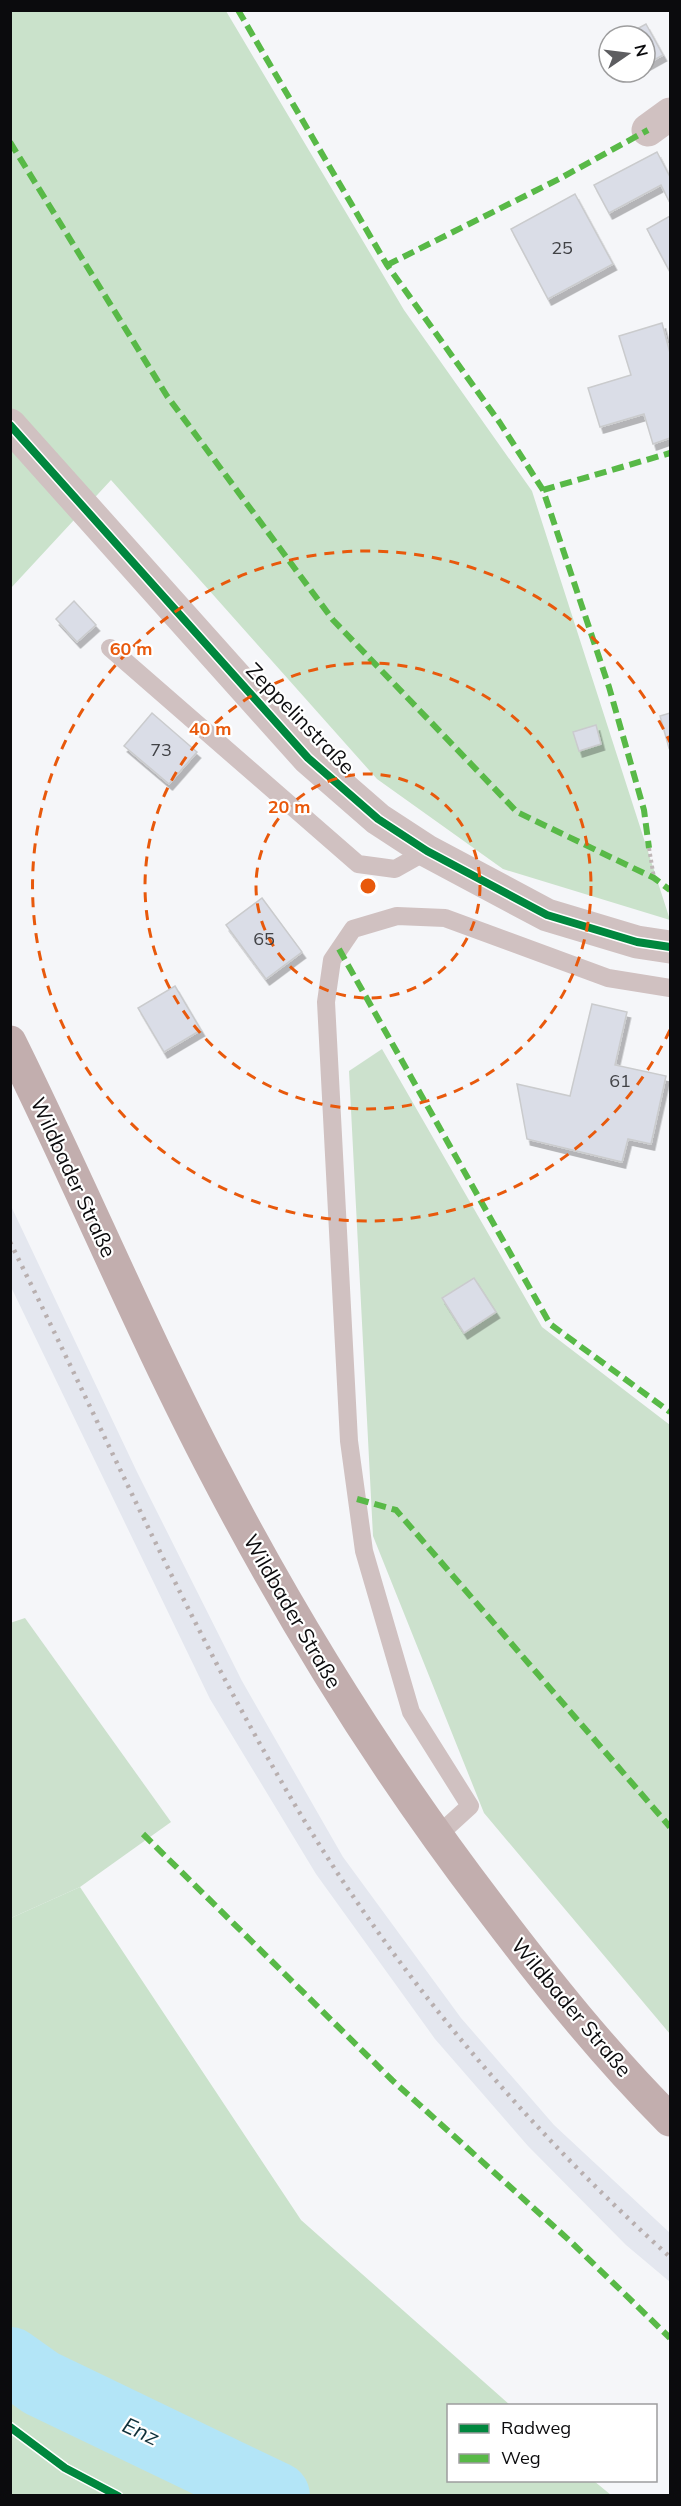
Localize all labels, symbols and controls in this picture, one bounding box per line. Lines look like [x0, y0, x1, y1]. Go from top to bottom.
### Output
north arrow [597, 24, 657, 84]
text: N [630, 42, 653, 59]
house number: 25 [551, 236, 573, 259]
text: 60 m [110, 637, 152, 660]
street label: Zeppelinstraße [241, 657, 361, 779]
text: 40 m [189, 717, 231, 740]
house number: 73 [150, 738, 172, 761]
text: 20 m [268, 795, 310, 818]
centre of rings [358, 876, 378, 896]
house number: 65 [253, 927, 275, 950]
house number: 61 [609, 1069, 631, 1092]
street label: Wildbader Straße [26, 1093, 122, 1261]
street label: Wildbader Straße [238, 1529, 348, 1693]
street label: Wildbader Straße [506, 1932, 638, 2082]
legend [447, 2404, 657, 2482]
water label: Enz [118, 2410, 164, 2452]
text: Radweg [501, 2416, 571, 2439]
text: Weg [501, 2446, 541, 2469]

